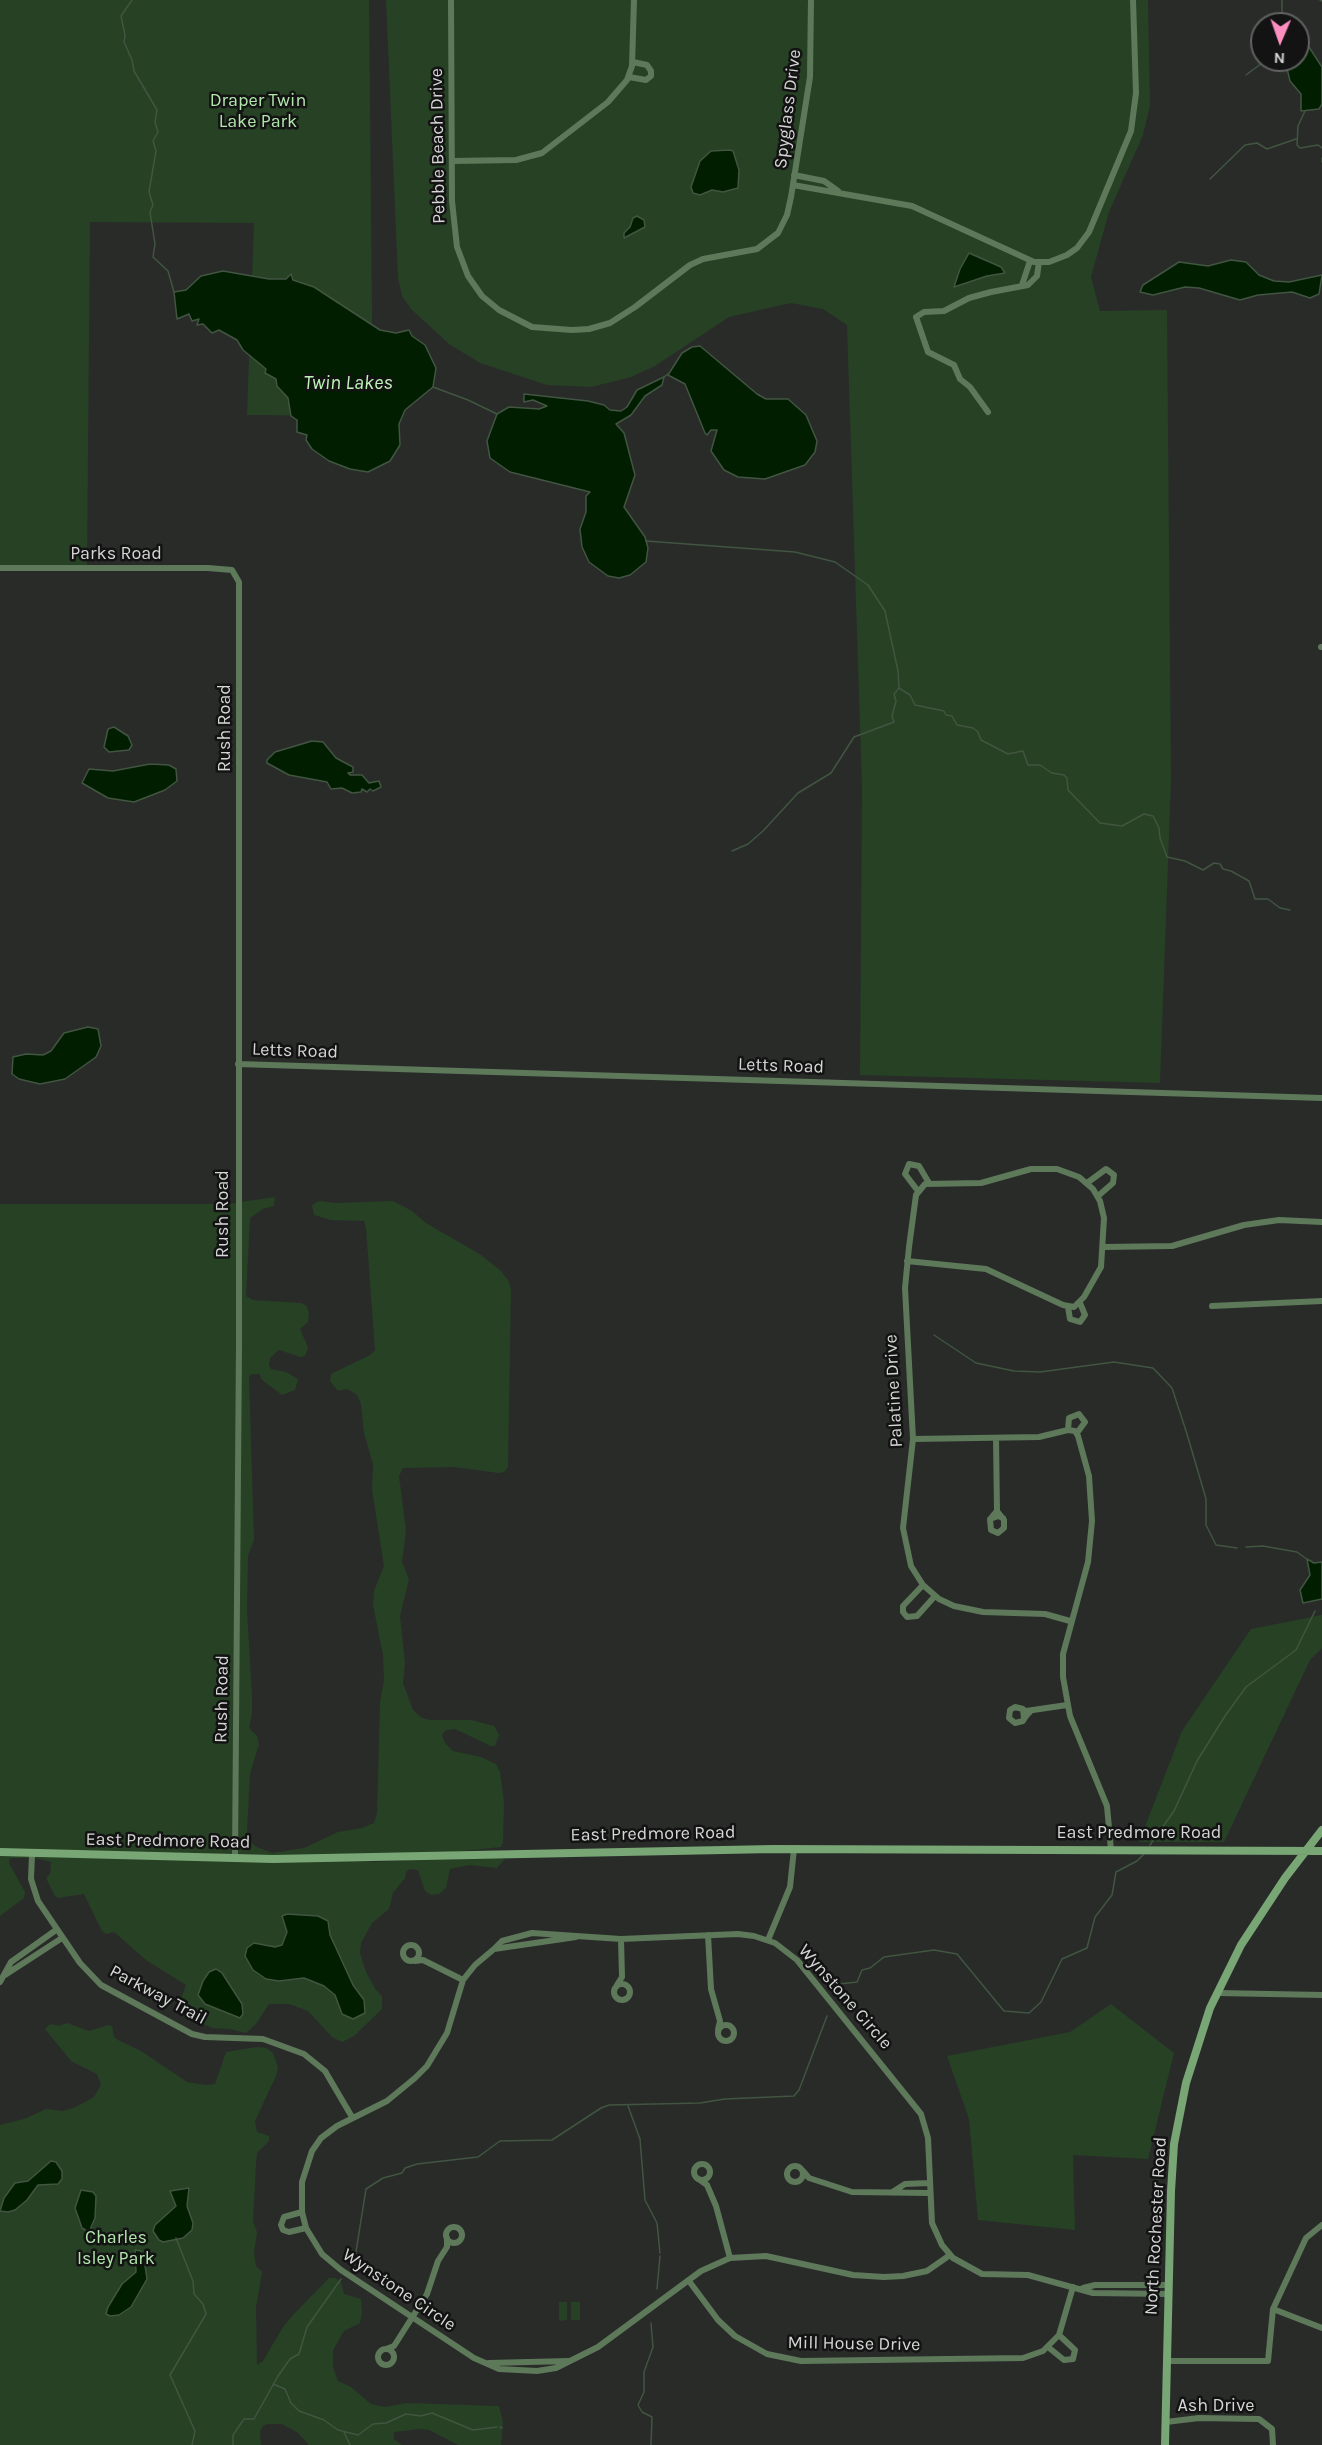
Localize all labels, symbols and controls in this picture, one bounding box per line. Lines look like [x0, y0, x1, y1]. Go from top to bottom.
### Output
north arrow [1250, 12, 1310, 72]
street label: Spyglass Drive [770, 48, 806, 170]
text: N [1273, 49, 1286, 68]
street label: Pebble Beach Drive [426, 68, 450, 224]
park label: Draper Twin Lake Park [210, 90, 306, 132]
water label: Twin Lakes [303, 371, 393, 395]
street label: Parks Road [70, 543, 162, 565]
street label: Rush Road [214, 684, 236, 772]
street label: Letts Road [251, 1039, 339, 1063]
street label: Letts Road [737, 1054, 825, 1078]
street label: Rush Road [212, 1170, 234, 1258]
street label: Palatine Drive [880, 1334, 908, 1448]
street label: Rush Road [210, 1655, 234, 1743]
street label: East Predmore Road [570, 1822, 736, 1846]
street label: East Predmore Road [1056, 1822, 1222, 1844]
street label: East Predmore Road [85, 1829, 251, 1853]
street label: Wynstone Circle [793, 1940, 897, 2054]
street label: Parkway Trail [106, 1960, 210, 2030]
street label: North Rochester Road [1141, 2136, 1171, 2316]
park label: Charles Isley Park [77, 2227, 155, 2270]
street label: Wynstone Circle [338, 2244, 460, 2336]
street label: Mill House Drive [787, 2332, 921, 2356]
street label: Ash Drive [1178, 2395, 1254, 2417]

